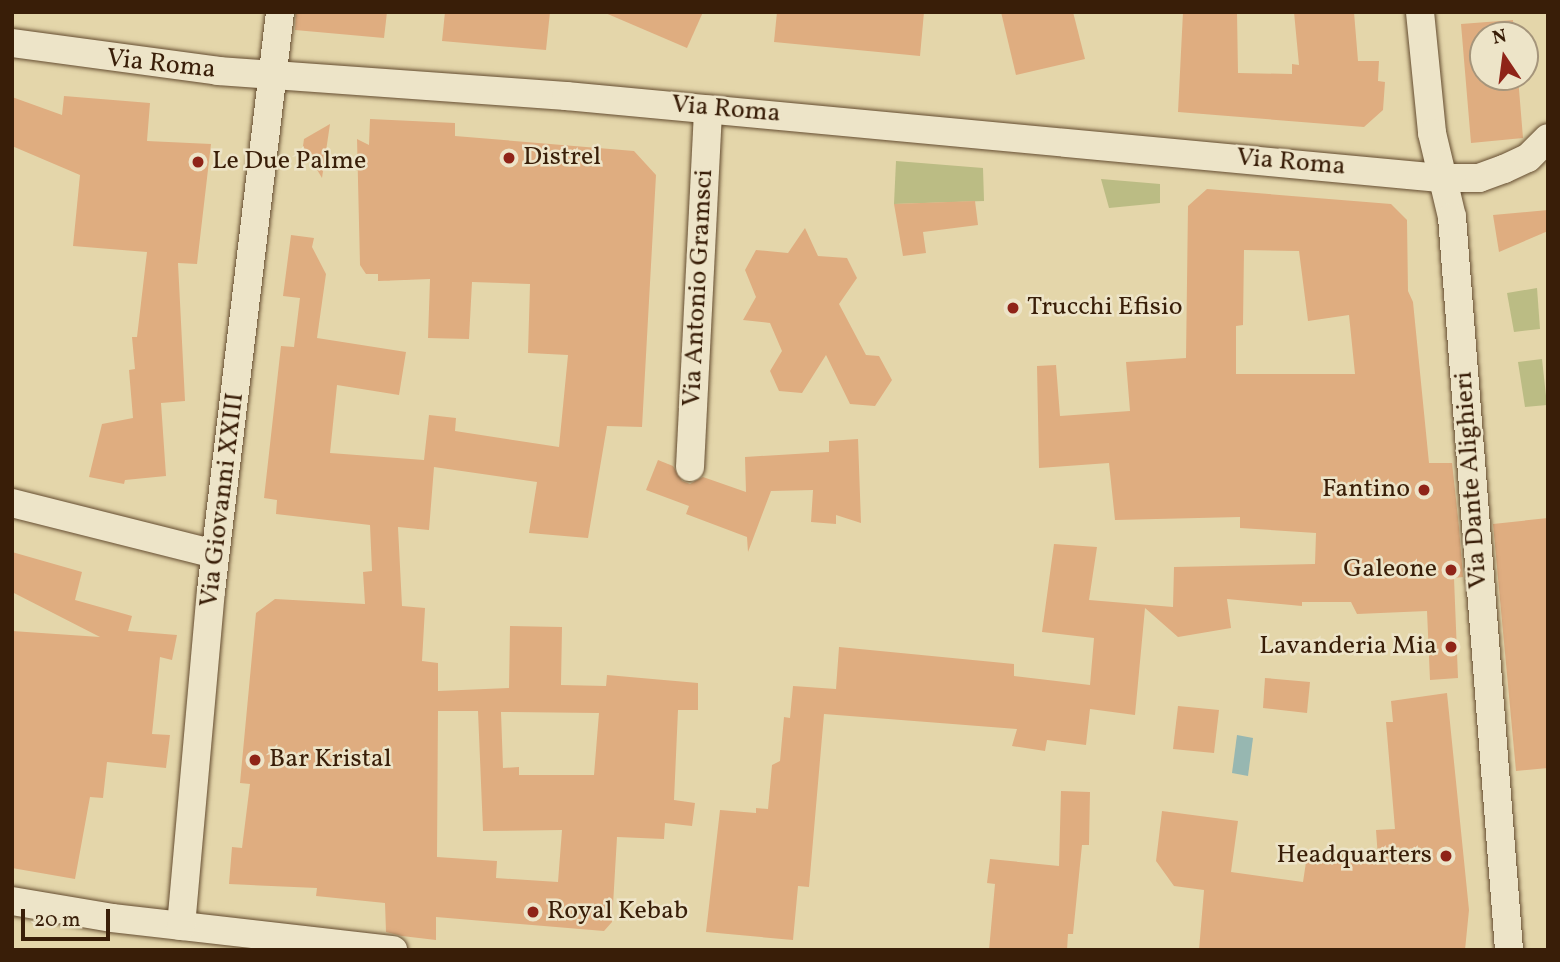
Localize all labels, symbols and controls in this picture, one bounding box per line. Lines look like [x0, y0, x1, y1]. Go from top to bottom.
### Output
north arrow [1469, 21, 1539, 91]
text: N [1490, 23, 1509, 52]
street label: Via Roma [105, 44, 217, 86]
street label: Via Roma [670, 90, 782, 130]
place label: Distrel [523, 142, 601, 174]
street label: Via Roma [1235, 143, 1347, 183]
place label: Le Due Palme [212, 146, 366, 178]
marker: Distrel [501, 150, 517, 166]
marker: Le Due Palme [190, 154, 206, 170]
street label: Via Antonio Gramsci [677, 168, 721, 408]
place label: Trucchi Efisio [1027, 292, 1183, 324]
marker: Trucchi Efisio [1005, 300, 1021, 316]
street label: Via Dante Alighieri [1449, 370, 1495, 590]
street label: Via Giovanni XXIII [194, 391, 252, 609]
place label: Fantino [1322, 474, 1410, 506]
marker: Fantino [1416, 482, 1432, 498]
place label: Galeone [1343, 554, 1437, 586]
marker: Galeone [1443, 562, 1459, 578]
place label: Lavanderia Mia [1259, 631, 1437, 663]
marker: Lavanderia Mia [1443, 639, 1459, 655]
place label: Bar Kristal [269, 744, 392, 776]
marker: Bar Kristal [247, 752, 263, 768]
place label: Headquarters [1277, 840, 1432, 872]
marker: Headquarters [1438, 848, 1454, 864]
scale bar [24, 895, 114, 939]
place label: Royal Kebab [547, 896, 688, 928]
marker: Royal Kebab [525, 904, 541, 920]
text: 20 m [34, 906, 80, 935]

